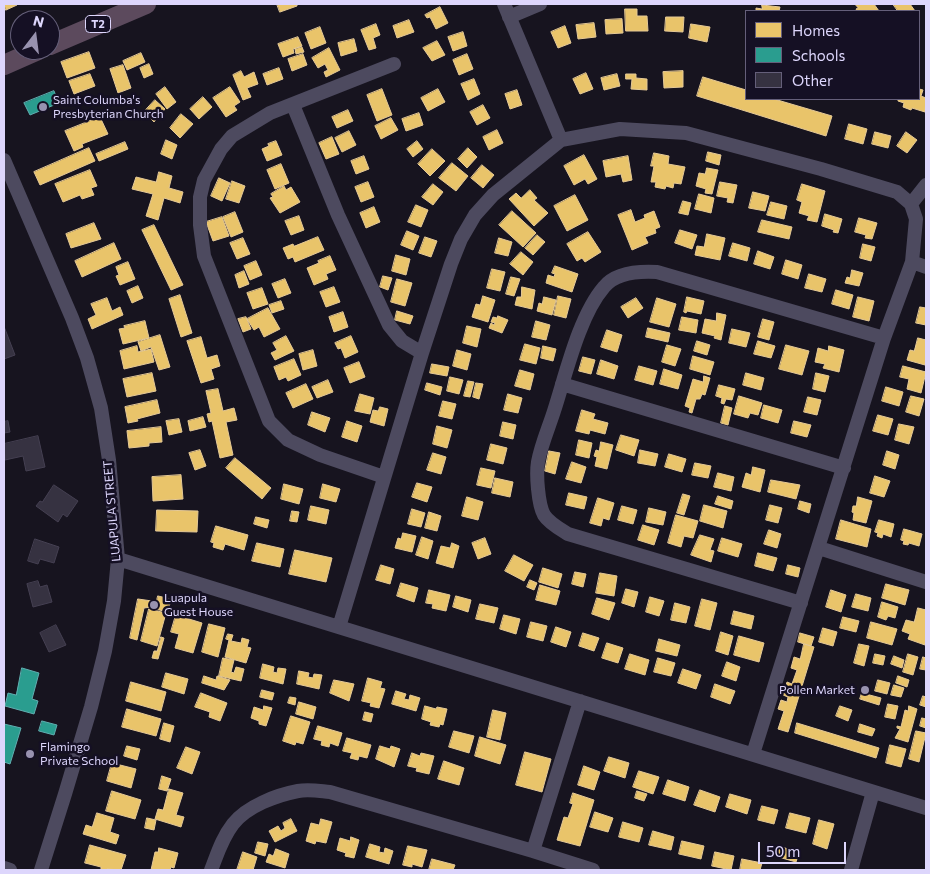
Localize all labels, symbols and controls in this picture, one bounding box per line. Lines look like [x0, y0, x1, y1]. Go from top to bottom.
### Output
north arrow [10, 10, 60, 60]
legend [745, 10, 920, 100]
text: N [31, 11, 46, 31]
road number: T2 [86, 15, 110, 32]
text: Homes [792, 21, 840, 39]
text: Schools [792, 46, 845, 64]
text: Other [792, 71, 833, 89]
place label: Saint Columba's Presbyterian Church [53, 93, 164, 121]
marker: Saint Columba's Presbyterian Church [37, 101, 49, 113]
street label: LUAPULA STREET [100, 460, 124, 562]
place label: Luapula Guest House [164, 591, 233, 619]
marker: Luapula Guest House [148, 599, 160, 611]
place label: Pollen Market [779, 683, 855, 697]
marker: Pollen Market [859, 684, 871, 696]
place label: Flamingo Private School [40, 740, 118, 768]
marker: Flamingo Private School [24, 748, 36, 760]
scale bar [760, 832, 848, 864]
text: 50 m [766, 842, 800, 860]

